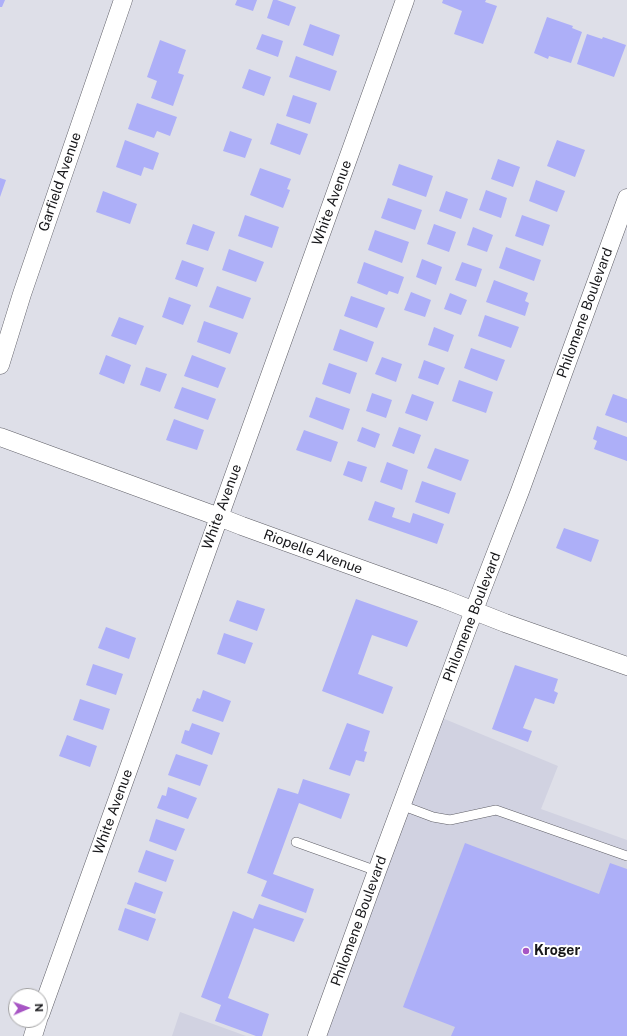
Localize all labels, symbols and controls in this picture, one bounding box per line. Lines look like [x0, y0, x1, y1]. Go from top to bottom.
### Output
street label: Garfield Avenue [35, 130, 85, 234]
street label: White Avenue [309, 158, 355, 248]
street label: Philomene Boulevard [554, 246, 616, 380]
street label: White Avenue [199, 462, 245, 552]
street label: Riopelle Avenue [261, 526, 365, 578]
street label: Philomene Boulevard [440, 550, 504, 684]
street label: White Avenue [90, 767, 136, 857]
street label: Philomene Boulevard [328, 854, 390, 988]
place label: Kroger [534, 943, 580, 959]
marker: Kroger [521, 946, 531, 956]
north arrow [8, 988, 48, 1028]
text: N [33, 1003, 45, 1012]

